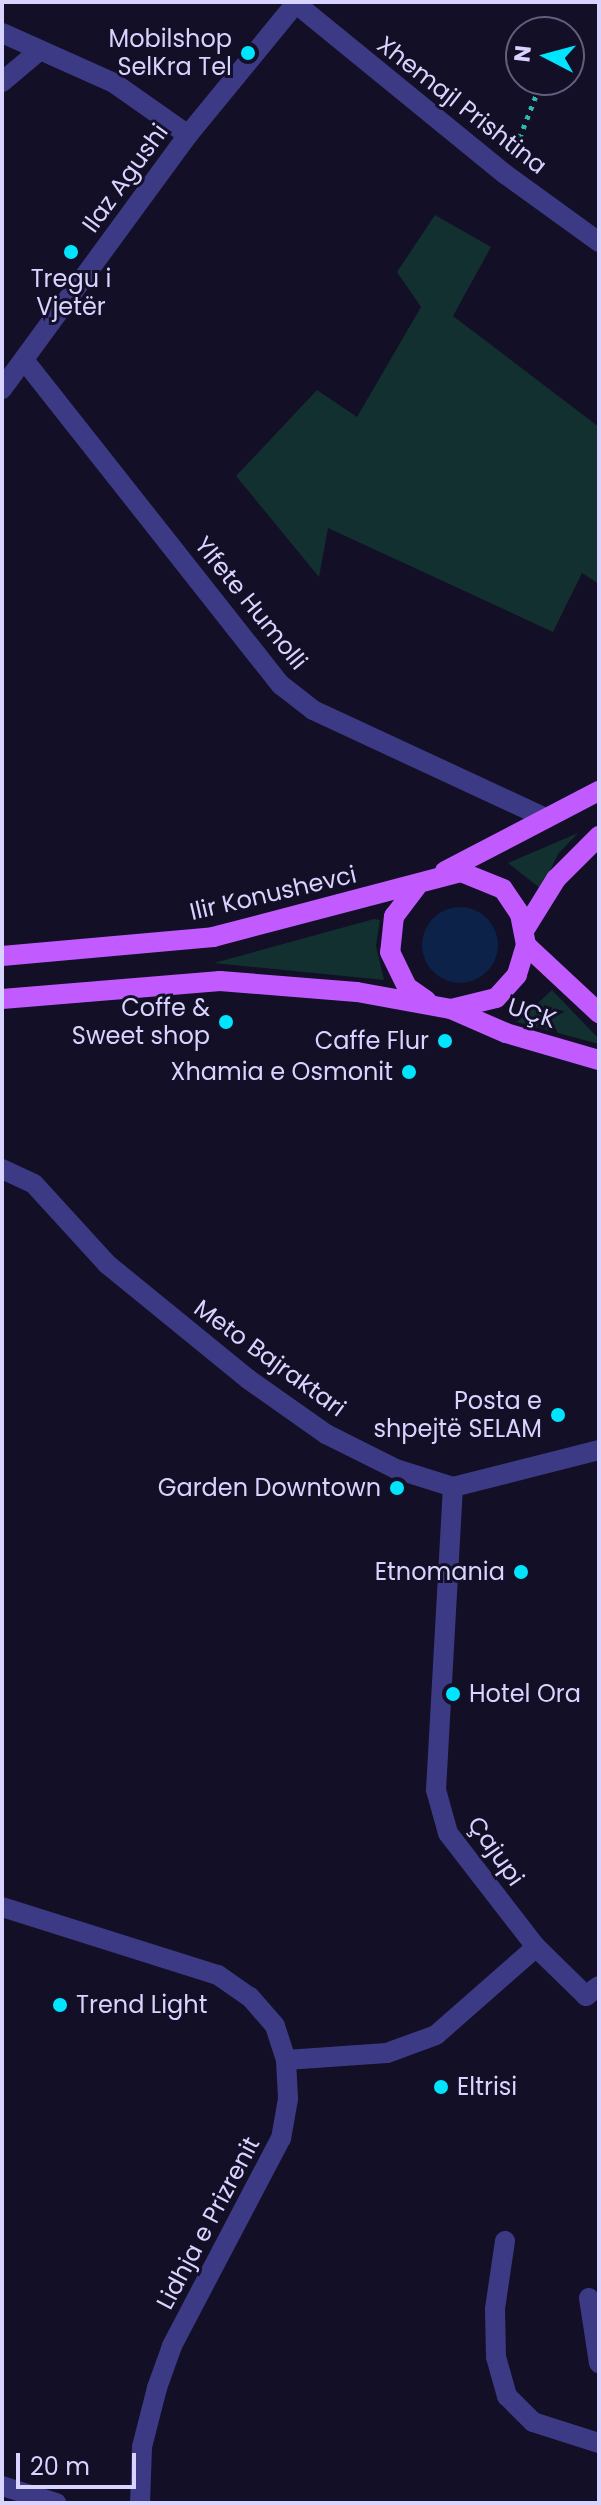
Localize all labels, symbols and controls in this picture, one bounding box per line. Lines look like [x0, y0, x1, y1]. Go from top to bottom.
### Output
north arrow [505, 16, 585, 96]
place label: Mobilshop SelKra Tel [108, 25, 232, 81]
street label: Xhemajl Prishtina [371, 30, 553, 180]
marker: Mobilshop SelKra Tel [239, 44, 257, 62]
text: N [506, 44, 539, 64]
street label: Ilaz Agushi [76, 118, 174, 238]
marker: Tregu i Vjetër [62, 243, 80, 261]
place label: Tregu i Vjetër [31, 265, 111, 321]
street label: Ylfete Humolli [189, 531, 313, 675]
street label: Ilir Konushevci [187, 860, 359, 926]
street label: UÇK [504, 992, 560, 1034]
place label: Coffe & Sweet shop [72, 994, 210, 1050]
marker: Coffe & Sweet shop [217, 1013, 235, 1031]
place label: Caffe Flur [315, 1027, 429, 1055]
marker: Caffe Flur [436, 1032, 454, 1050]
place label: Xhamia e Osmonit [170, 1058, 393, 1086]
marker: Xhamia e Osmonit [400, 1063, 418, 1081]
street label: Meto Bajraktari [189, 1293, 351, 1423]
place label: Posta e shpejtë SELAM [373, 1387, 542, 1443]
marker: Posta e shpejtë SELAM [549, 1406, 567, 1424]
place label: Garden Downtown [158, 1474, 381, 1502]
marker: Garden Downtown [388, 1479, 406, 1497]
place label: Etnomania [375, 1558, 505, 1586]
marker: Etnomania [512, 1563, 530, 1581]
place label: Hotel Ora [469, 1680, 581, 1708]
marker: Hotel Ora [444, 1685, 462, 1703]
street label: Çajupi [462, 1811, 530, 1891]
place label: Trend Light [76, 1991, 207, 2019]
marker: Trend Light [51, 1996, 69, 2014]
place label: Eltrisi [457, 2073, 517, 2101]
marker: Eltrisi [432, 2078, 450, 2096]
street label: Lidhja e Prizrenit [150, 2132, 266, 2314]
scale bar [20, 2437, 140, 2487]
text: 20 m [30, 2450, 90, 2483]

